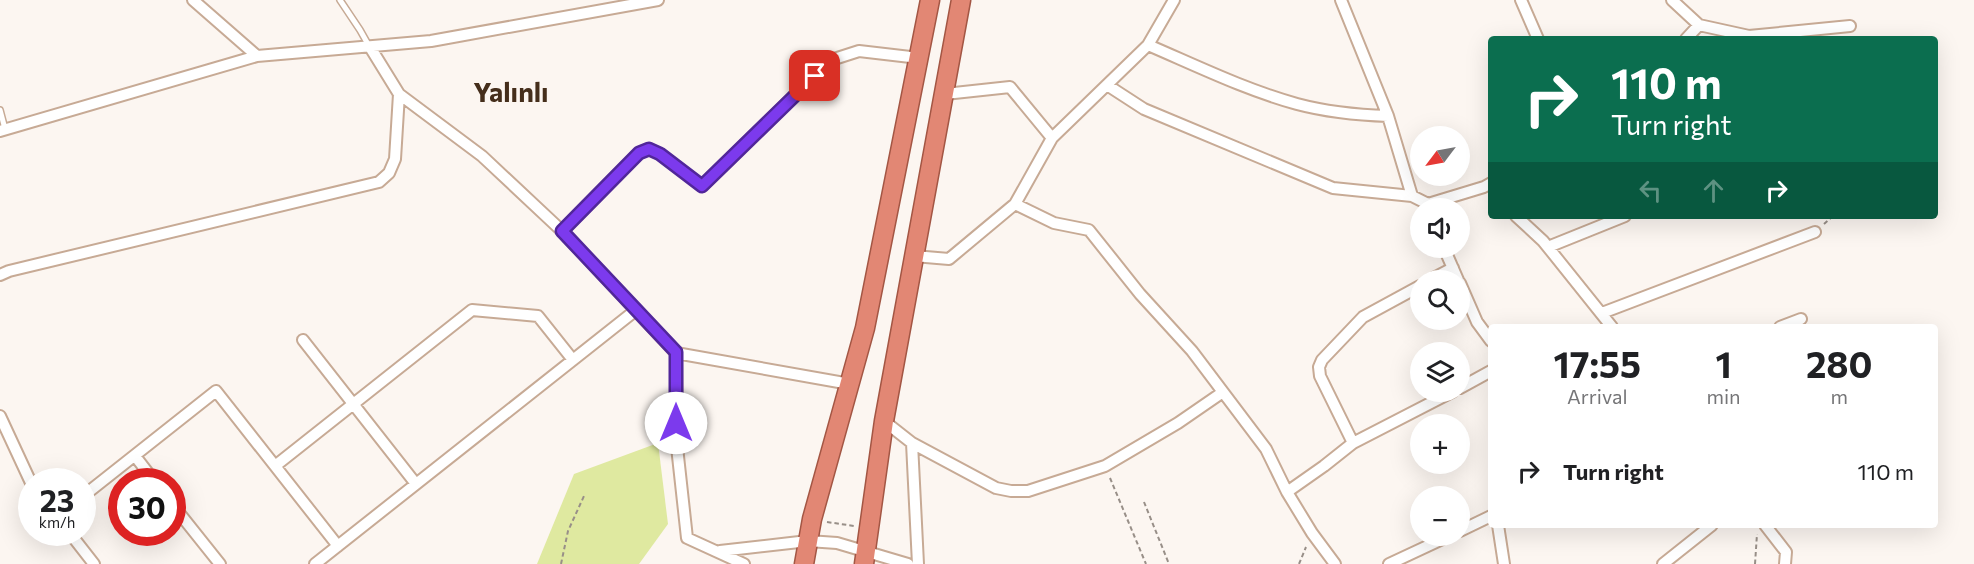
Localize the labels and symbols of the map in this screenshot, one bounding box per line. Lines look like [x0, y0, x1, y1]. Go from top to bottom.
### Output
pin [789, 50, 840, 101]
district label: Yalınlı [473, 75, 549, 108]
north arrow [1410, 126, 1470, 186]
position arrow [644, 391, 708, 455]
speed limit sign: 30 [108, 468, 186, 546]

